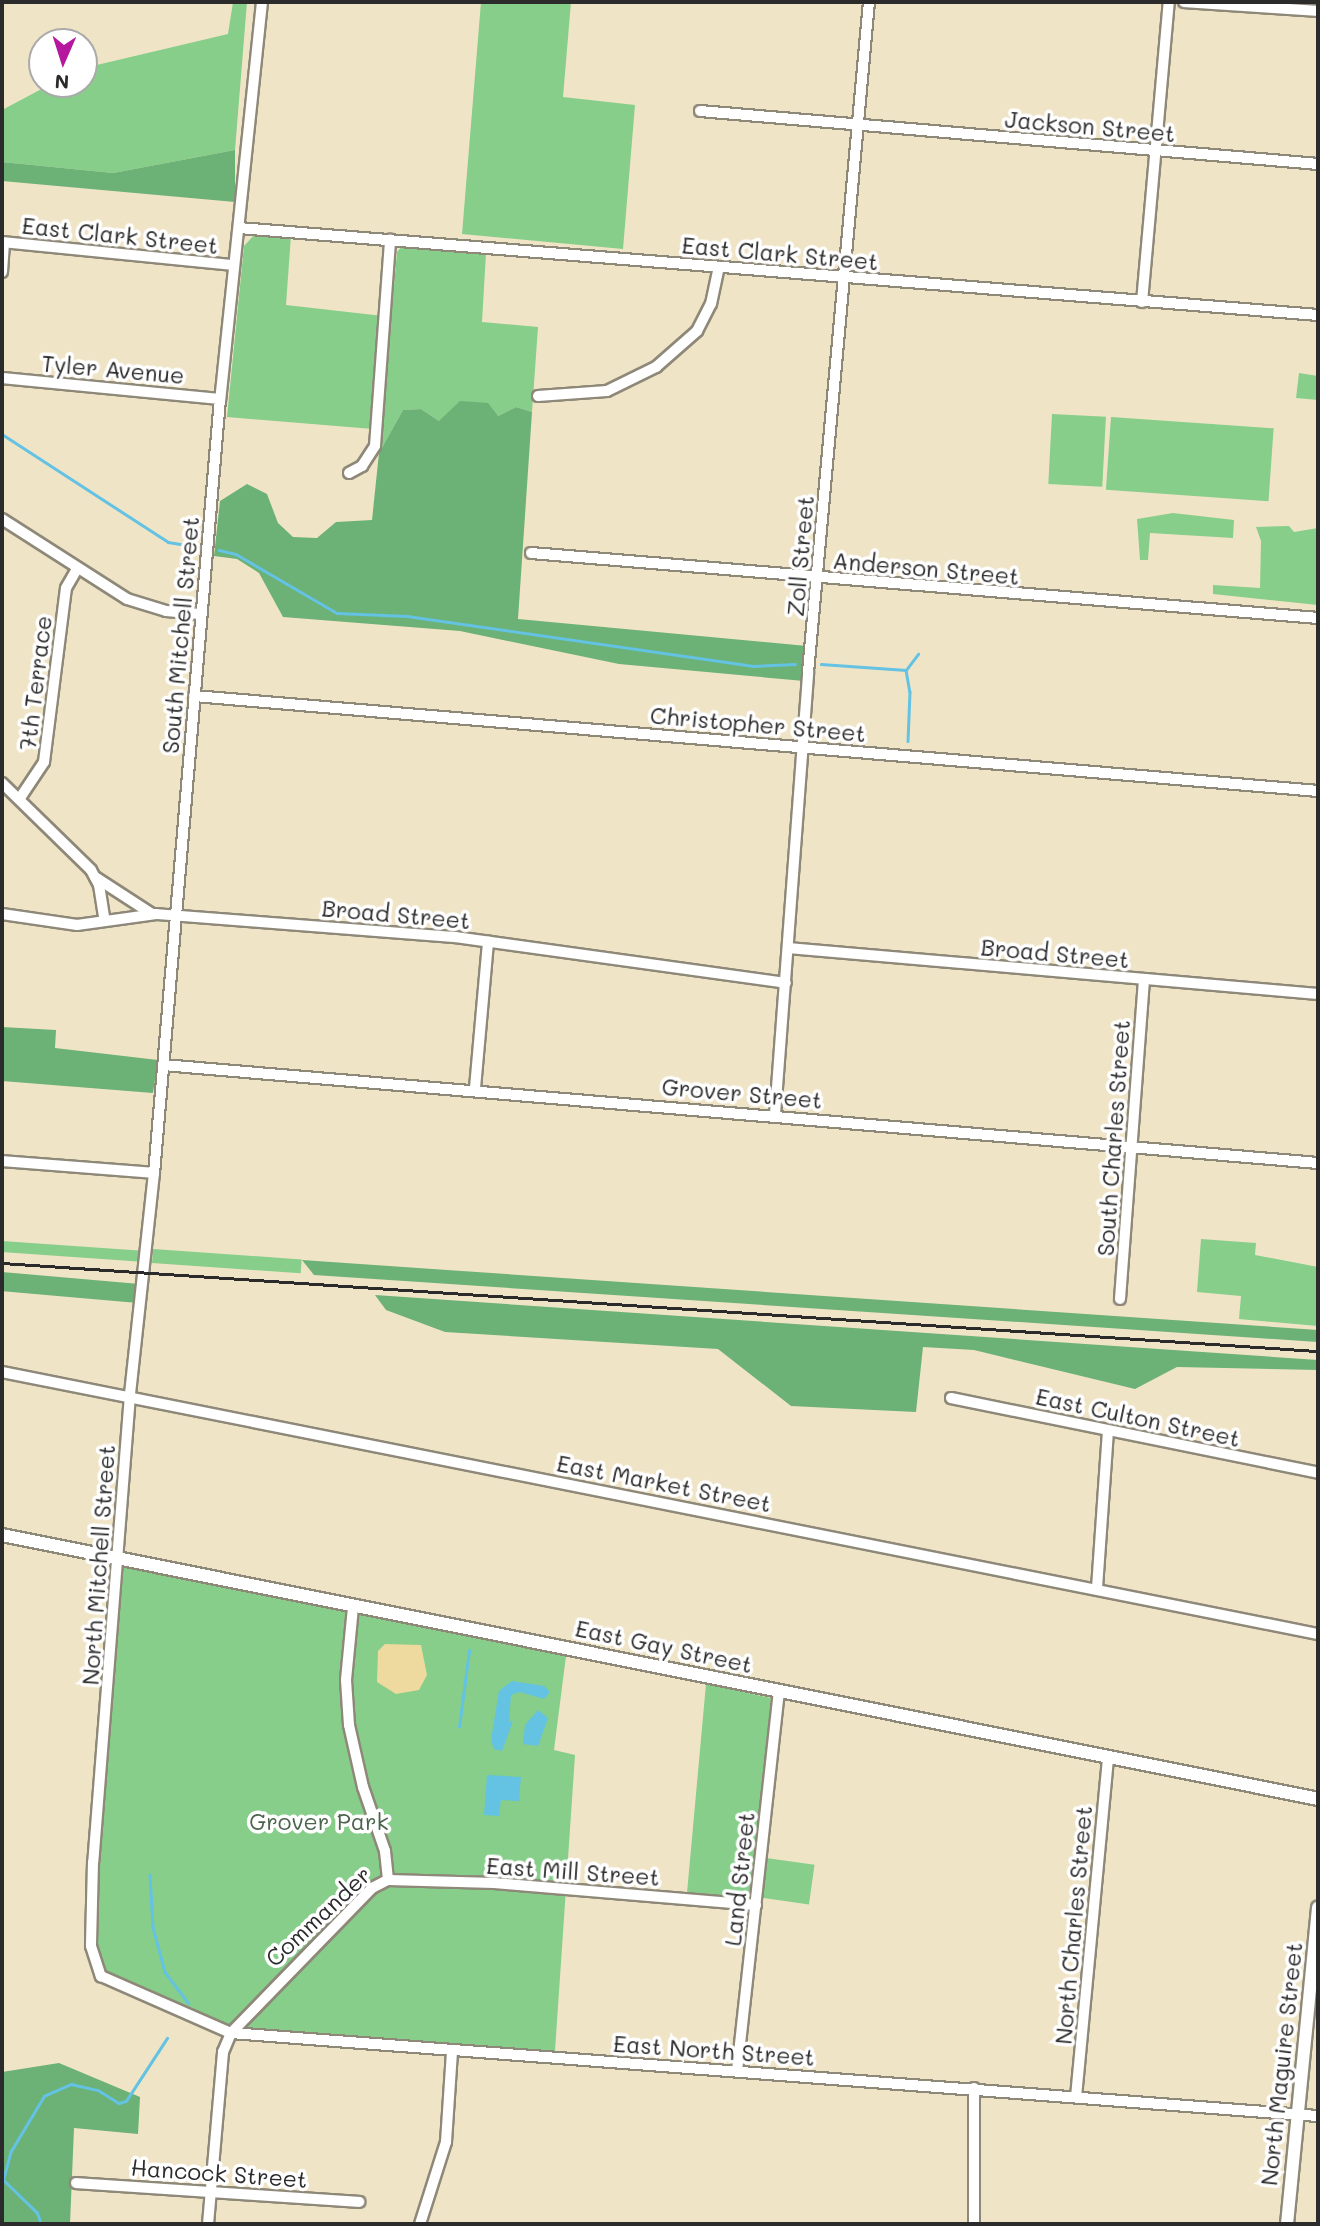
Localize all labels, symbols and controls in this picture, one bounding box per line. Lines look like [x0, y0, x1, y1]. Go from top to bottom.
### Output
north arrow [28, 28, 98, 98]
text: N [54, 70, 70, 95]
street label: Jackson Street [1004, 105, 1176, 147]
street label: East Clark Street [21, 211, 219, 259]
street label: East Clark Street [681, 231, 879, 275]
street label: Tyler Avenue [40, 349, 186, 389]
street label: Zoll Street [781, 494, 819, 618]
street label: South Mitchell Street [156, 515, 204, 755]
street label: Anderson Street [832, 546, 1020, 590]
street label: 7th Terrace [13, 614, 57, 752]
street label: Christopher Street [649, 701, 867, 747]
street label: Broad Street [321, 894, 471, 934]
street label: Broad Street [980, 933, 1130, 973]
street label: South Charles Street [1091, 1019, 1135, 1257]
street label: Grover Street [661, 1072, 823, 1114]
street label: East Culton Street [1033, 1382, 1243, 1452]
street label: North Mitchell Street [76, 1444, 120, 1686]
street label: East Market Street [555, 1449, 773, 1517]
street label: East Gay Street [573, 1614, 755, 1678]
street label: North Charles Street [1049, 1804, 1097, 2046]
park label: Grover Park [249, 1807, 389, 1835]
street label: Land Street [718, 1811, 760, 1947]
street label: East Mill Street [485, 1851, 661, 1891]
street label: Commander [260, 1860, 376, 1972]
street label: North Maguire Street [1254, 1941, 1308, 2187]
street label: East North Street [612, 2029, 816, 2071]
street label: Hancock Street [130, 2153, 308, 2193]

